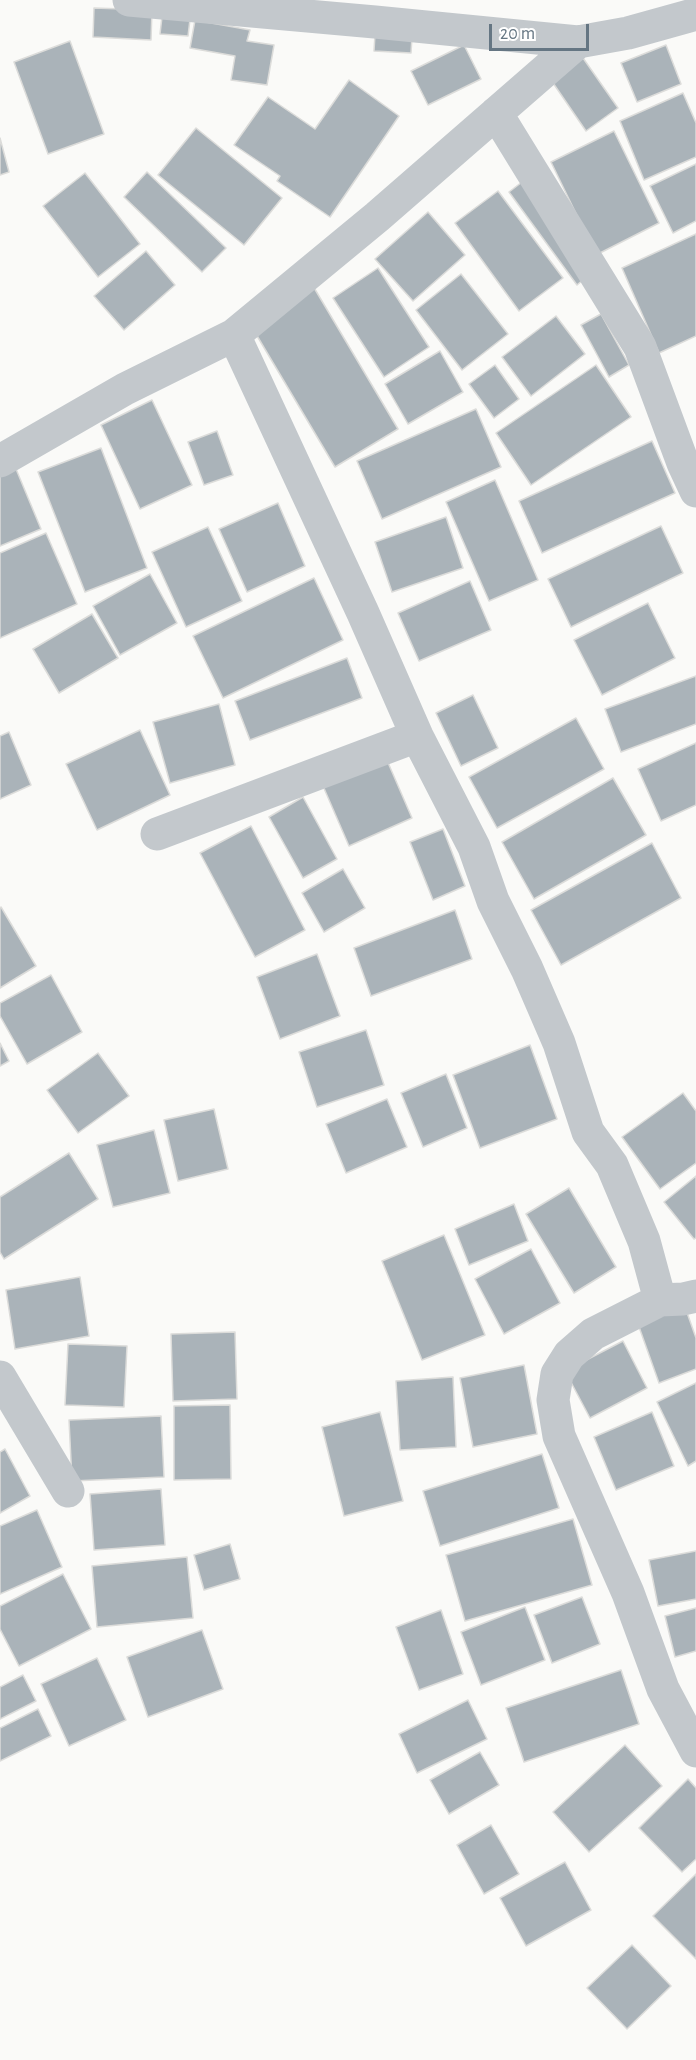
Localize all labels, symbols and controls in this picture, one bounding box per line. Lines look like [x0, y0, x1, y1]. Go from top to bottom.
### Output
scale bar [492, 12, 592, 50]
text: 20 m [500, 25, 535, 43]

